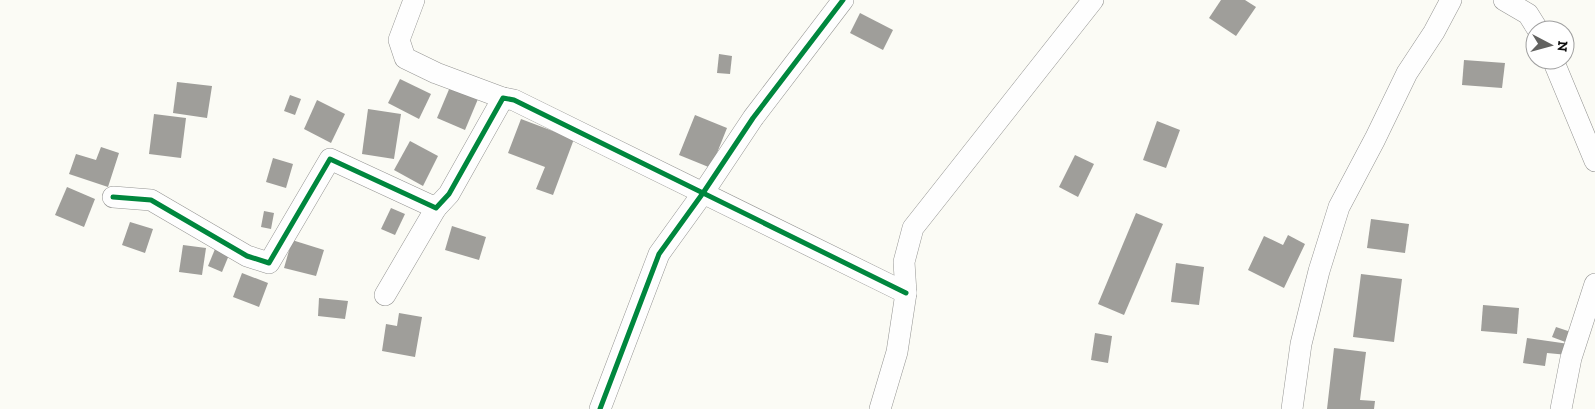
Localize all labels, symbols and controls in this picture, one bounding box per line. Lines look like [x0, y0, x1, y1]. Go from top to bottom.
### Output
north arrow [1525, 20, 1575, 70]
text: N [1553, 40, 1571, 53]

